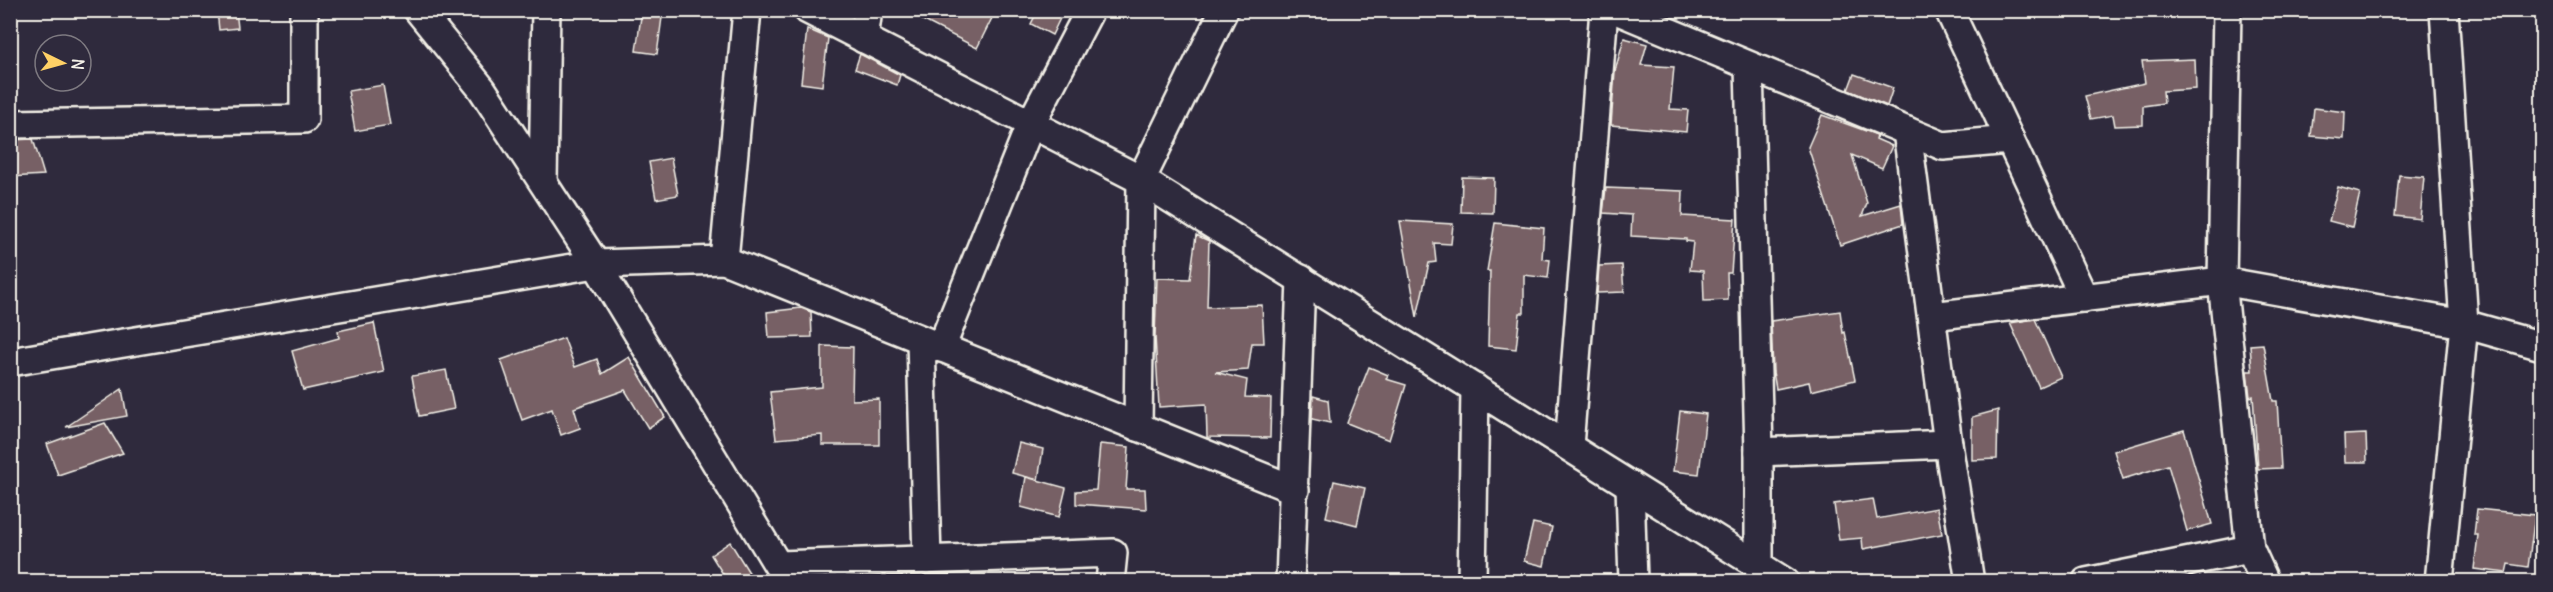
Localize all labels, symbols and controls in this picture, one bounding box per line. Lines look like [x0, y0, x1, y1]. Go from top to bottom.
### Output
north arrow [33, 33, 93, 93]
text: N [67, 58, 88, 71]

